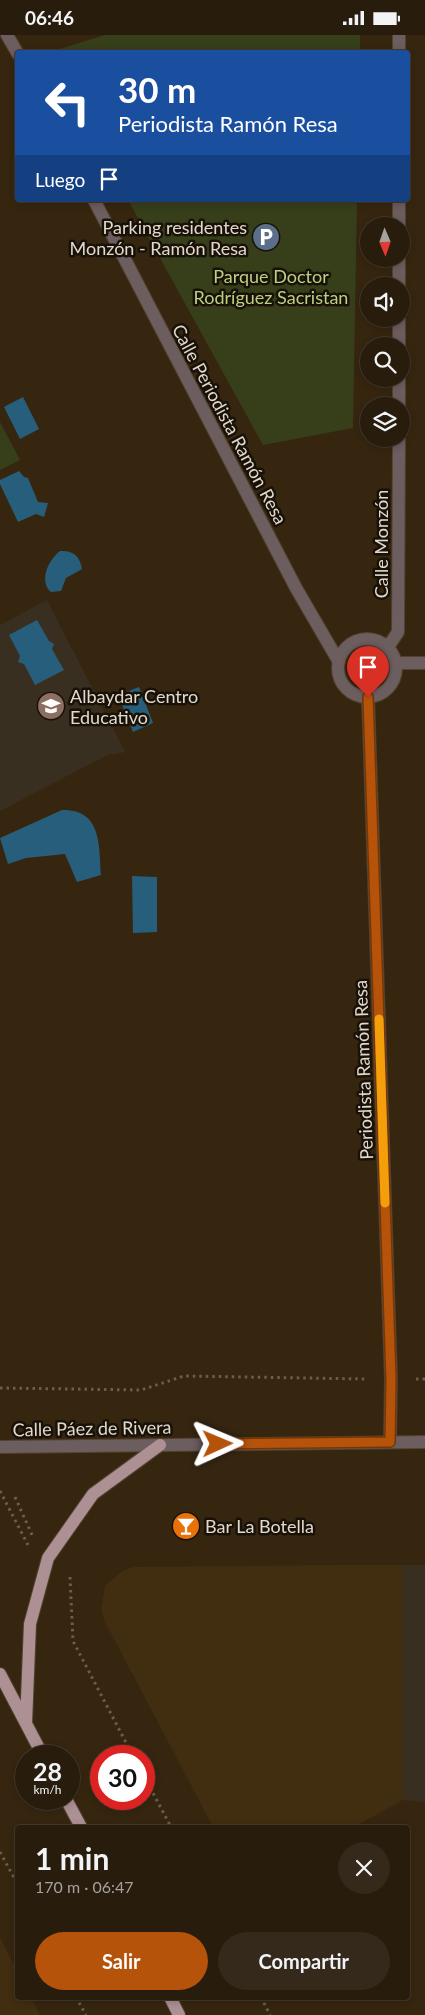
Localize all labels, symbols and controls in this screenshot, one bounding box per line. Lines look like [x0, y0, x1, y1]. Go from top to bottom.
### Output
text: 06:46 [25, 6, 74, 29]
text: 30 m [118, 68, 196, 110]
icon: left [35, 70, 100, 135]
text: Periodista Ramón Resa [118, 110, 338, 137]
icon: arrive [95, 165, 123, 193]
text: Luego [35, 168, 85, 191]
place label: Parking residentes Monzón - Ramón Resa [70, 216, 247, 259]
north arrow [360, 217, 410, 267]
map controls [360, 217, 410, 447]
parking icon: Parking residentes Monzón - Ramón Resa [251, 222, 281, 252]
park label: Parque Doctor Rodríguez Sacristan [194, 265, 348, 308]
button: sound [360, 277, 410, 327]
street label: Calle Periodista Ramón Resa [168, 320, 292, 528]
button: search [360, 337, 410, 387]
button: layers [360, 397, 410, 447]
street label: Calle Monzón [370, 490, 392, 598]
pin [347, 646, 389, 697]
icon: arrive [354, 653, 382, 681]
place label: Albaydar Centro Educativo [70, 685, 198, 728]
school or university icon: Albaydar Centro Educativo [36, 691, 66, 721]
street label: Periodista Ramón Resa [349, 980, 377, 1160]
street label: Calle Páez de Rivera [12, 1416, 172, 1440]
position arrow [191, 1417, 243, 1469]
bar icon: Bar La Botella [171, 1511, 201, 1541]
place label: Bar La Botella [205, 1515, 314, 1537]
speed limit sign: 30 [90, 1745, 155, 1810]
text: 28 [33, 1756, 62, 1786]
text: km/h [33, 1782, 62, 1797]
text: 1 min [35, 1840, 109, 1876]
button: close [338, 1842, 390, 1894]
text: 170 m · 06:47 [35, 1877, 134, 1896]
button: Salir [35, 1932, 208, 1990]
button: Compartir [218, 1932, 390, 1990]

